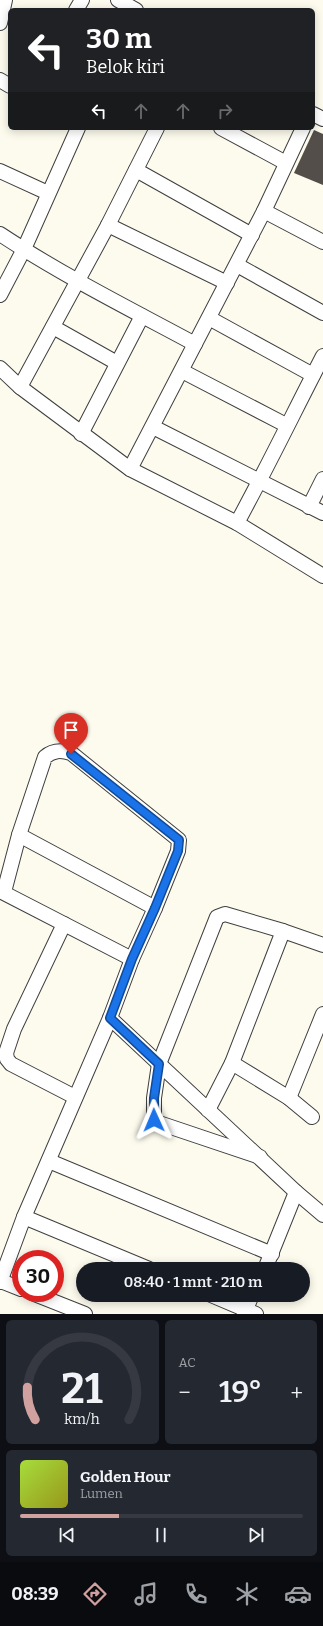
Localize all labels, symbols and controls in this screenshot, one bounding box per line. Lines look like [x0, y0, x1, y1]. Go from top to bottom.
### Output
text: 30 m [86, 22, 152, 55]
icon: left [20, 24, 72, 76]
text: Belok kiri [86, 56, 165, 78]
icon: left [88, 100, 110, 122]
icon: ahead [130, 100, 152, 122]
icon: ahead [172, 100, 194, 122]
icon: right [214, 100, 236, 122]
pin [54, 713, 88, 754]
icon: arrive [60, 719, 82, 741]
position arrow [133, 1099, 175, 1141]
speed limit sign: 30 [12, 1250, 64, 1302]
text: 08:40 · 1 mnt · 210 m [124, 1273, 262, 1291]
text: AC [179, 1355, 196, 1370]
text: 21 [62, 1364, 103, 1414]
text: 19° [219, 1374, 262, 1410]
text: − [179, 1379, 191, 1406]
text: + [290, 1379, 303, 1406]
text: km/h [65, 1411, 100, 1428]
text: Golden Hour [80, 1468, 171, 1486]
text: Lumen [80, 1486, 123, 1501]
icon: previous [56, 1524, 78, 1546]
icon: pause [150, 1524, 172, 1546]
icon: next [245, 1524, 267, 1546]
icon: directions [81, 1580, 109, 1608]
icon: music [132, 1580, 160, 1608]
icon: phone [182, 1580, 210, 1608]
icon: climate [233, 1580, 261, 1608]
icon: car [284, 1580, 312, 1608]
text: 08:39 [11, 1583, 59, 1605]

